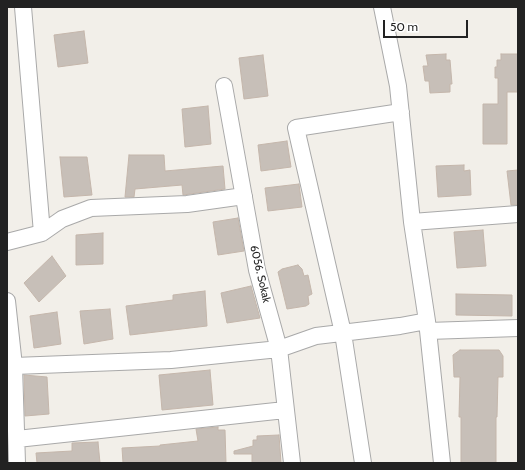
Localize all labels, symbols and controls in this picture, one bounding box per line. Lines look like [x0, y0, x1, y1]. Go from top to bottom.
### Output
scale bar [385, 12, 470, 38]
text: 50 m [390, 19, 418, 34]
street label: 6056. Sokak [247, 244, 273, 304]

